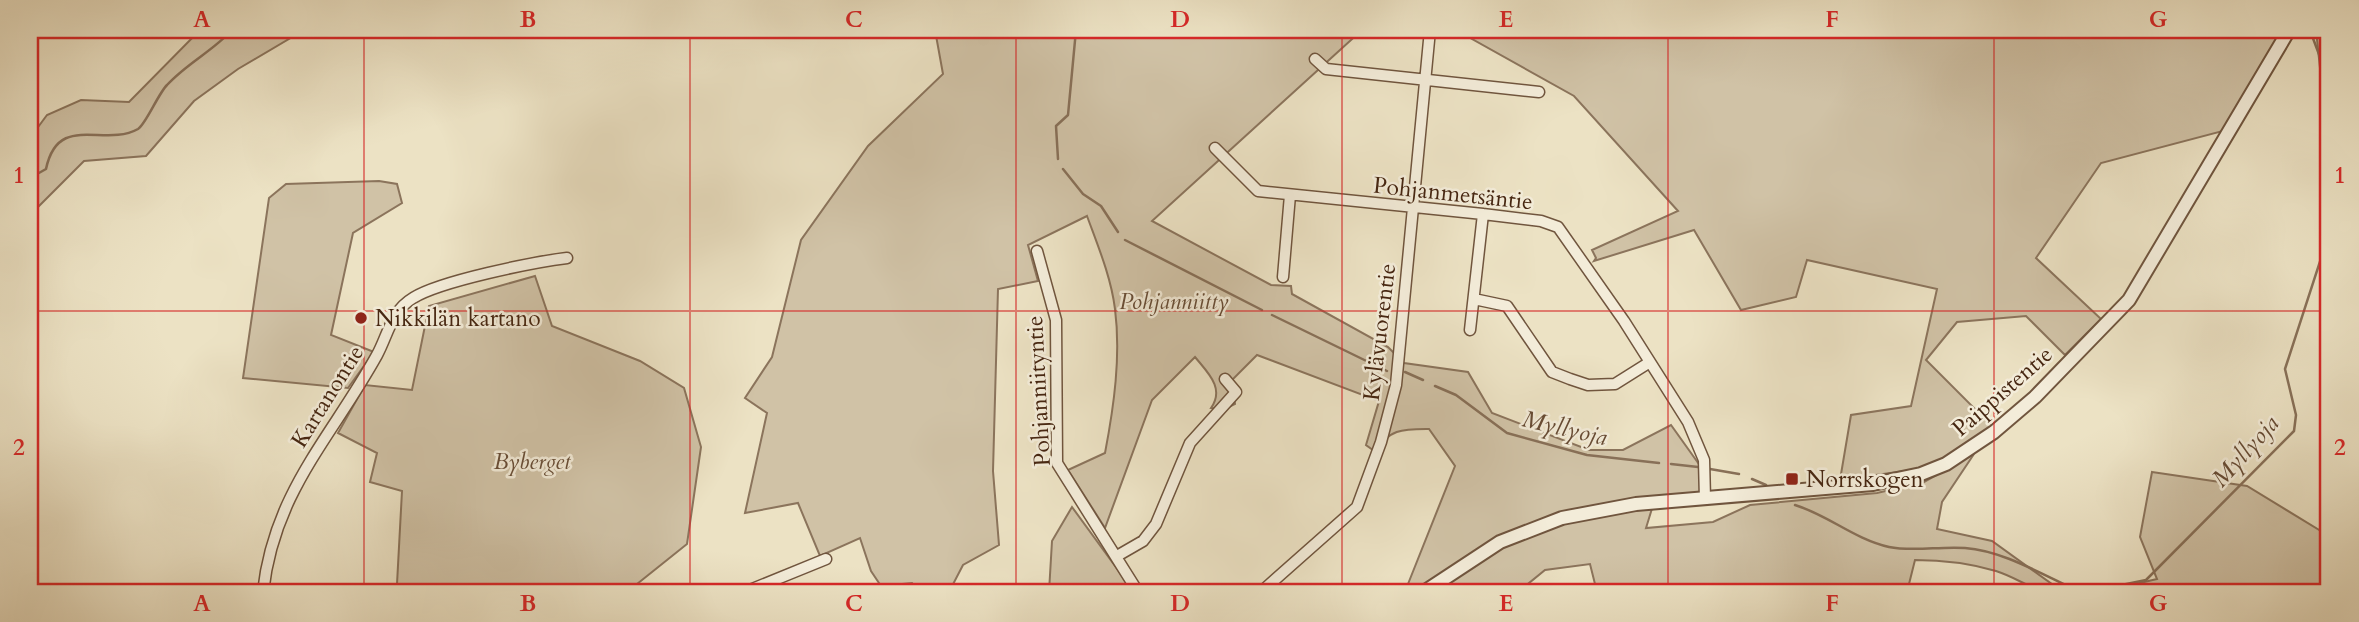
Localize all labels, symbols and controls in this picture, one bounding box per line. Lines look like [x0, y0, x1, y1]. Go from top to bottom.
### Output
text: A [193, 4, 211, 35]
text: B [520, 4, 536, 35]
text: C [845, 4, 863, 35]
text: D [1170, 4, 1190, 35]
text: E [1499, 4, 1513, 35]
text: F [1825, 4, 1839, 35]
text: G [2149, 4, 2168, 35]
text: 1 [13, 160, 25, 191]
text: 1 [2334, 160, 2346, 191]
street label: Pohjanmetsäntie [1372, 170, 1534, 217]
street label: Kylävuorentie [1356, 262, 1403, 402]
park label: Pohjanniitty [1119, 286, 1229, 317]
place label: Nikkilän kartano [375, 303, 541, 334]
marker: Nikkilän kartano [353, 310, 369, 326]
street label: Pohjanniityntie [1019, 315, 1058, 467]
street label: Kartanontie [284, 339, 371, 453]
street label: Paippistentie [1946, 339, 2059, 444]
water label: Myllyoja [1519, 403, 1611, 454]
water label: Myllyoja [2204, 408, 2287, 495]
text: 2 [13, 432, 25, 463]
text: 2 [2334, 432, 2346, 463]
park label: Byberget [493, 446, 572, 477]
place label: Norrskogen [1806, 464, 1924, 495]
marker: Norrskogen [1784, 471, 1800, 487]
text: A [193, 588, 211, 619]
text: B [520, 588, 536, 619]
text: C [845, 588, 863, 619]
text: D [1170, 588, 1190, 619]
text: E [1499, 588, 1513, 619]
text: F [1825, 588, 1839, 619]
text: G [2149, 588, 2168, 619]

